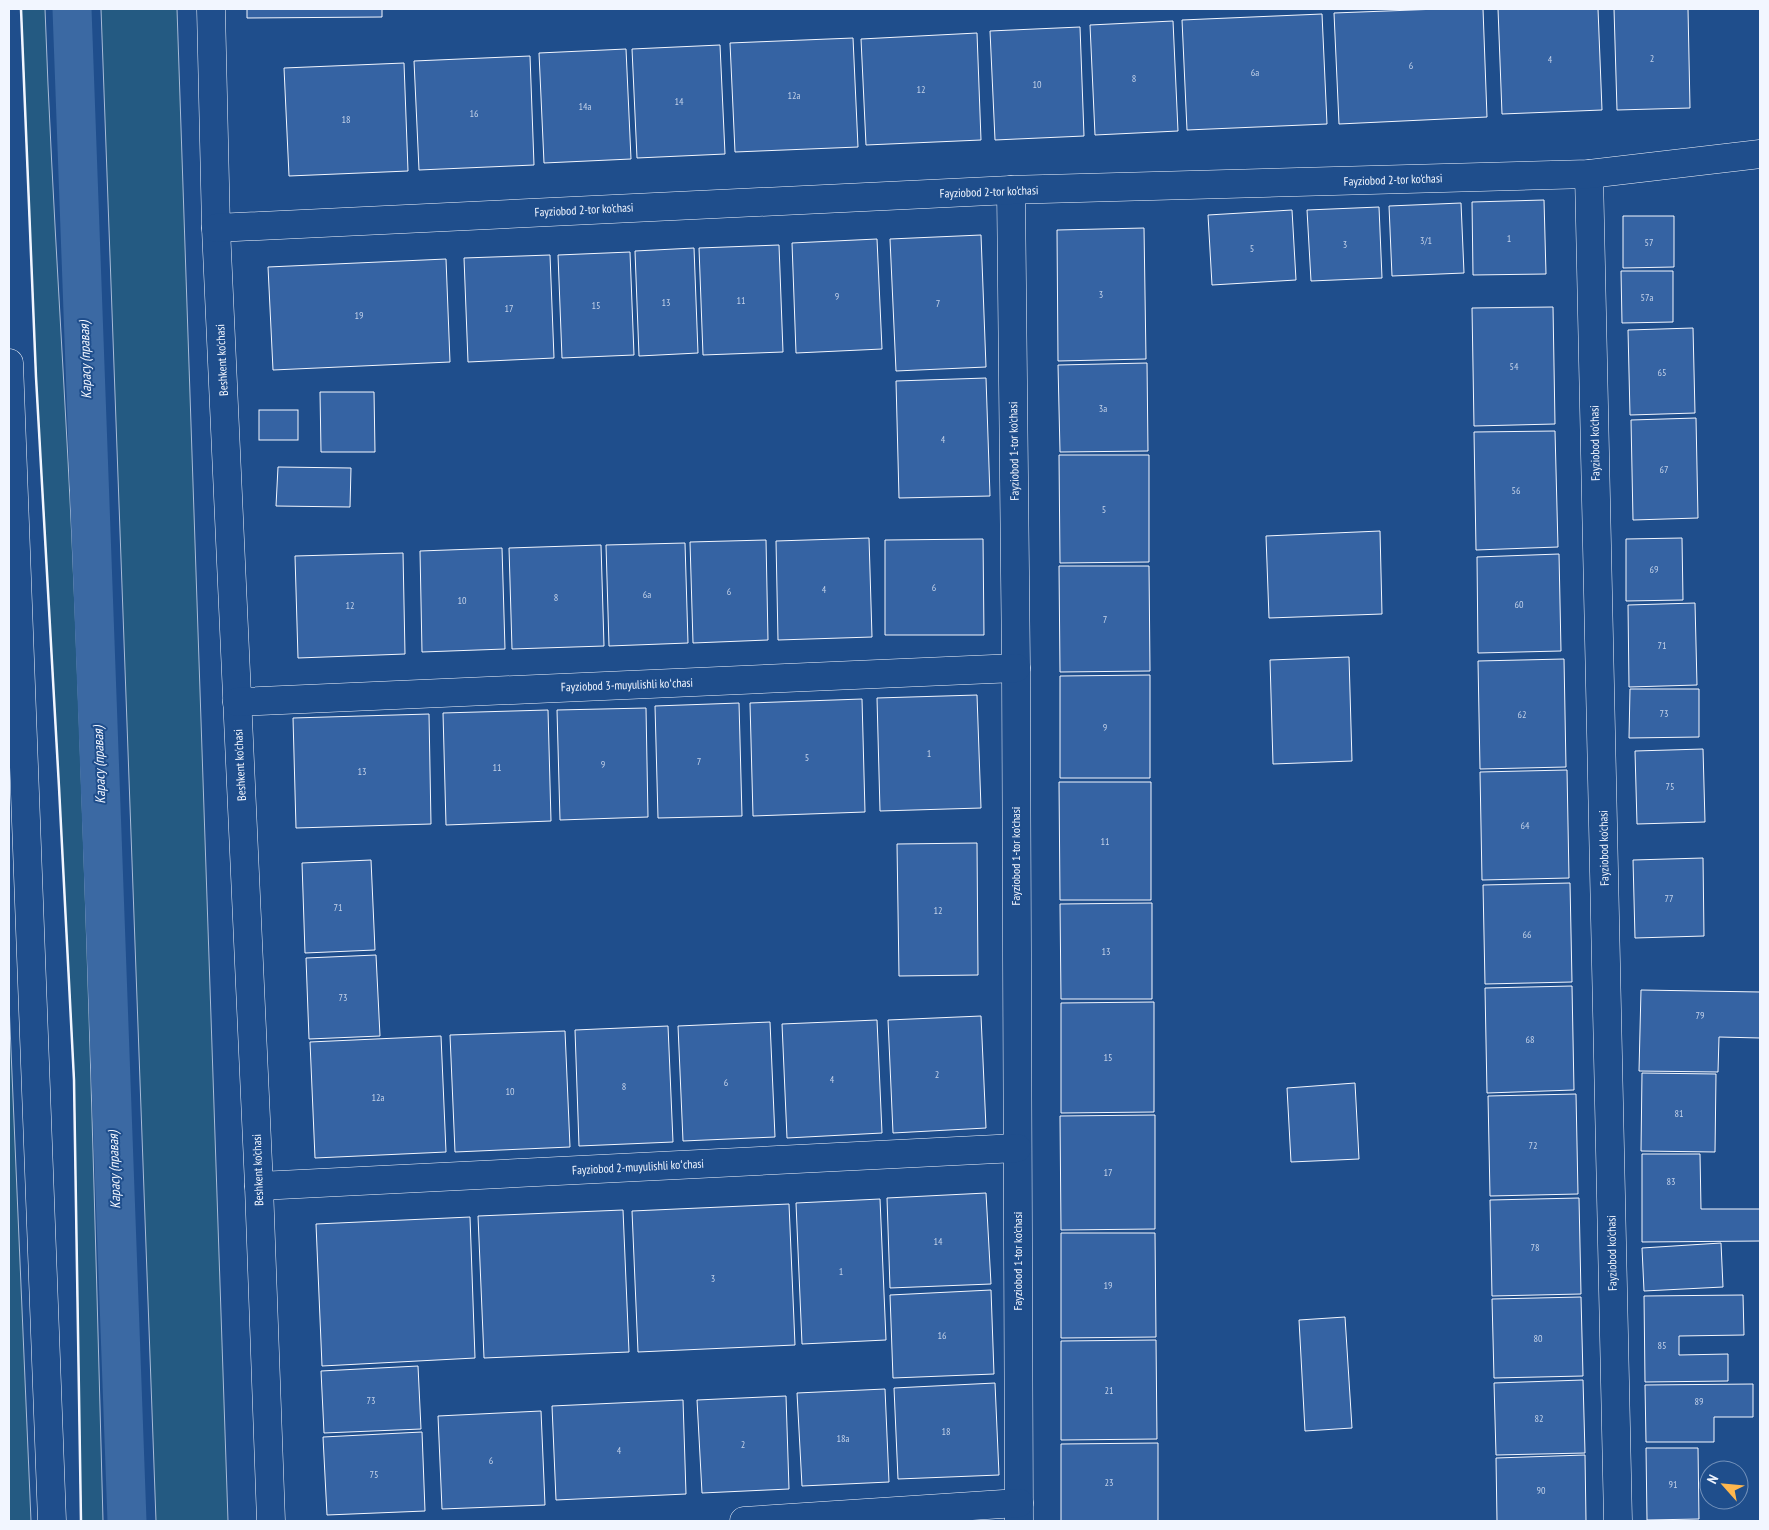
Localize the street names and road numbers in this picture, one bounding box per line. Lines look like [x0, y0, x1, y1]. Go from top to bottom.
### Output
street label: Fayziobod 2-tor ko'chasi [1343, 170, 1443, 189]
street label: Fayziobod 2-tor ko'chasi [939, 182, 1039, 201]
street label: Fayziobod 2-tor ko'chasi [534, 199, 634, 220]
street label: Beshkent ko'chasi [212, 324, 231, 396]
street label: Fayziobod 1-tor ko'chasi [1005, 401, 1022, 501]
street label: Fayziobod ko'chasi [1586, 405, 1603, 481]
street label: Fayziobod 3-muyulishli koʻchasi [561, 675, 693, 694]
street label: Beshkent ko'chasi [230, 729, 249, 801]
street label: Fayziobod 1-tor ko'chasi [1008, 807, 1023, 905]
street label: Fayziobod ko'chasi [1595, 810, 1612, 886]
street label: Beshkent ko'chasi [249, 1134, 266, 1206]
street label: Fayziobod 2-muyulishli koʻchasi [572, 1156, 704, 1177]
street label: Fayziobod 1-tor ko'chasi [1010, 1212, 1025, 1310]
street label: Fayziobod ko'chasi [1603, 1215, 1620, 1291]

